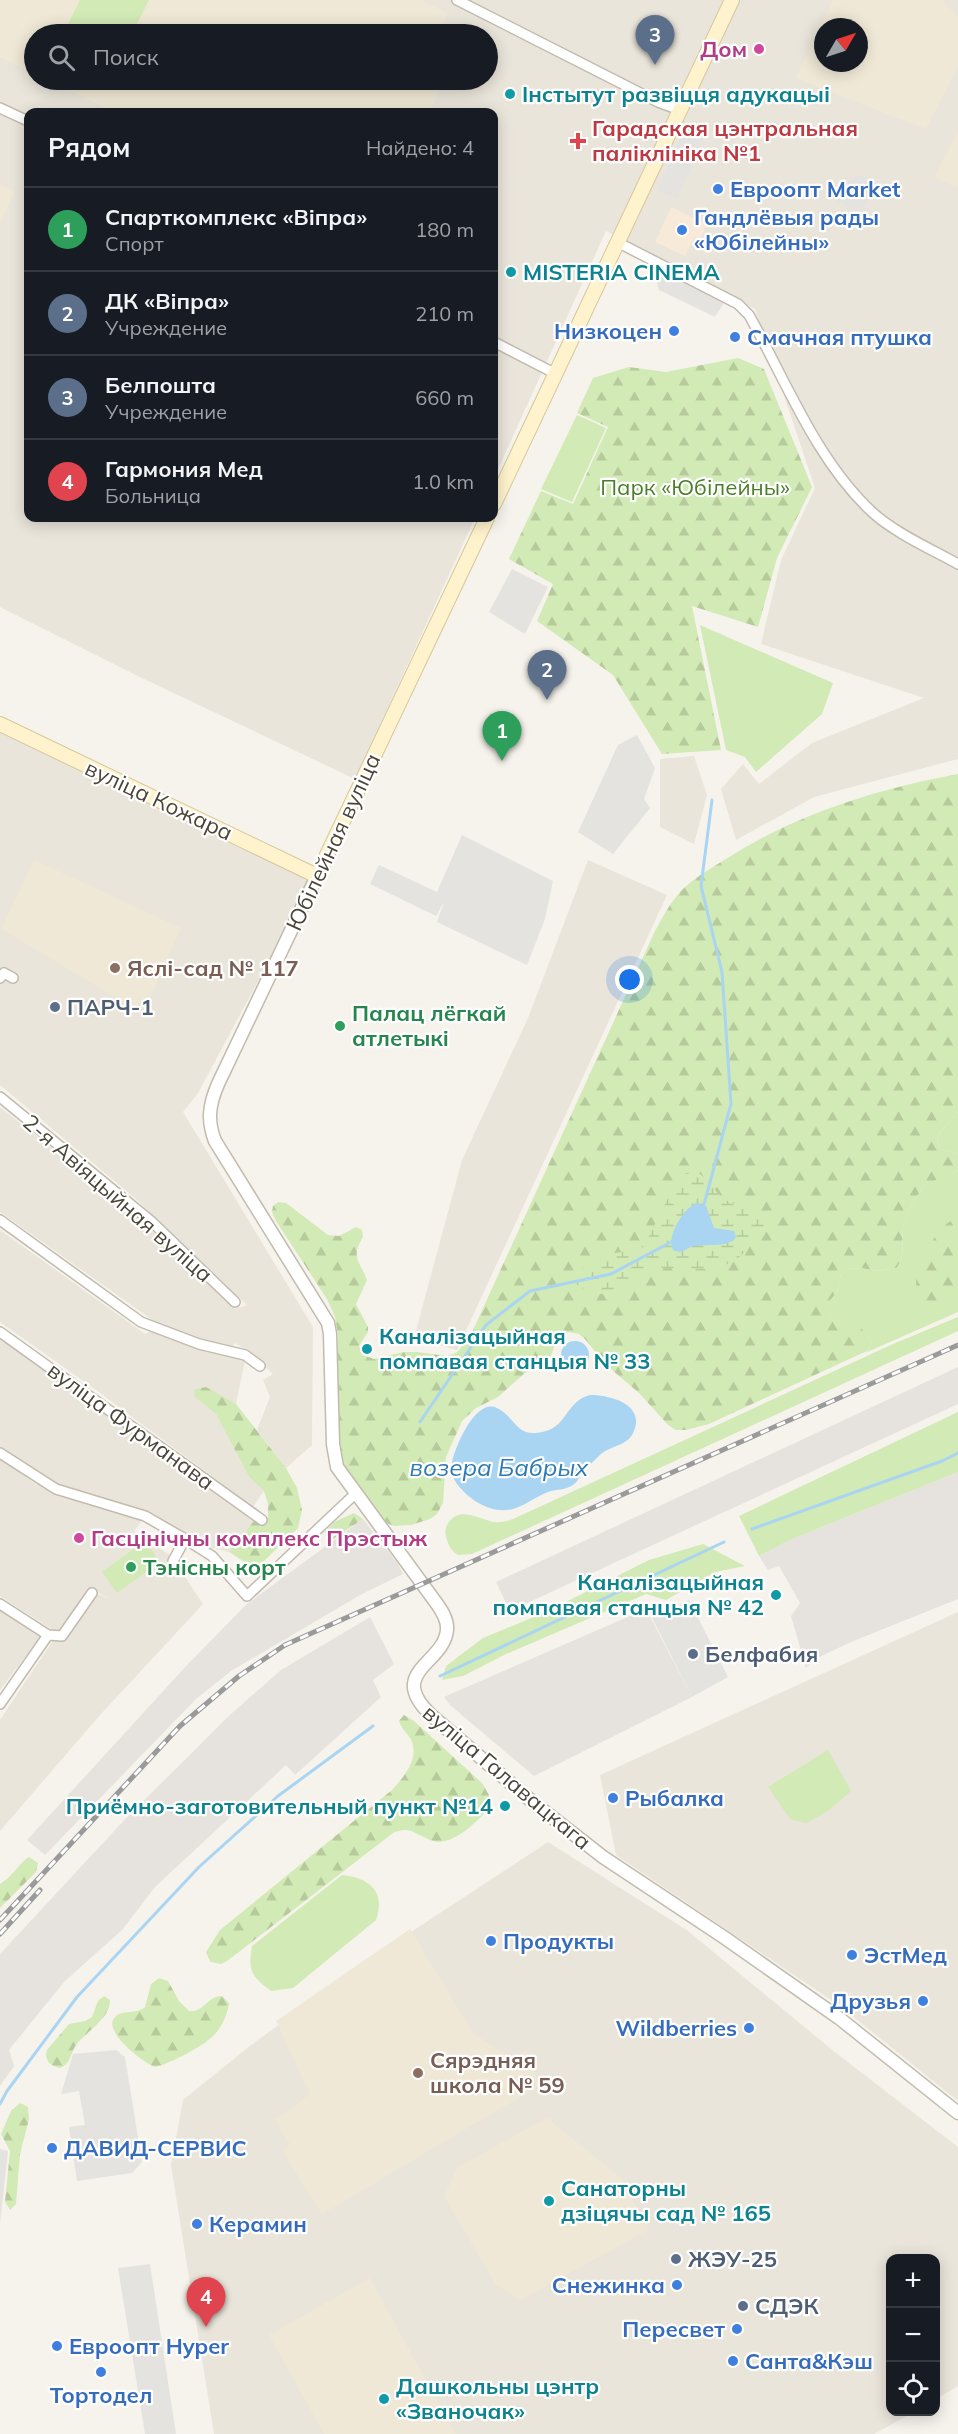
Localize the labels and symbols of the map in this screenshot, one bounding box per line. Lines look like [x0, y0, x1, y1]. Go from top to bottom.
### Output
pin: 3 [636, 16, 674, 65]
north arrow [814, 18, 868, 72]
place label: Дом [700, 35, 747, 63]
marker: Дом [752, 42, 766, 56]
place label: Інстытут развіцця адукацыі [522, 80, 830, 108]
marker: Інстытут развіцця адукацыі [503, 87, 517, 101]
place label: Гарадская цэнтральная паліклініка №1 [592, 114, 858, 167]
marker: Гарадская цэнтральная паліклініка №1 [569, 132, 587, 150]
place label: Евроопт Market [730, 175, 900, 203]
marker: Евроопт Market [711, 182, 725, 196]
place label: Гандлёвыя рады «Юбілейны» [694, 203, 879, 256]
marker: Гандлёвыя рады «Юбілейны» [675, 223, 689, 237]
place label: MISTERIA CINEMA [523, 258, 720, 286]
marker: MISTERIA CINEMA [504, 265, 518, 279]
place label: Низкоцен [554, 317, 662, 345]
place label: Смачная птушка [747, 323, 932, 351]
marker: Низкоцен [667, 324, 681, 338]
marker: Смачная птушка [728, 330, 742, 344]
park label: Парк «Юбілейны» [600, 473, 790, 501]
pin: 2 [528, 650, 566, 700]
pin: 1 [482, 712, 522, 761]
street label: Юбілейная вуліца [280, 749, 386, 935]
street label: вуліца Кожара [81, 754, 237, 846]
place label: Яслі-сад № 117 [127, 954, 299, 982]
marker: Яслі-сад № 117 [108, 961, 122, 975]
your location [615, 965, 644, 994]
place label: ПАРЧ-1 [67, 993, 154, 1021]
place label: Палац лёгкай атлетыкі [352, 999, 506, 1052]
marker: ПАРЧ-1 [48, 1000, 62, 1014]
marker: Палац лёгкай атлетыкі [333, 1019, 347, 1033]
street label: 2-я Авіяцыйная вуліца [17, 1108, 219, 1288]
place label: Каналізацыйная помпавая станцыя № 33 [379, 1322, 650, 1375]
marker: Каналізацыйная помпавая станцыя № 33 [360, 1342, 374, 1356]
street label: вуліца Фурманава [42, 1356, 220, 1496]
water label: возера Бабрых [410, 1452, 589, 1482]
place label: Гасцінічны комплекс Прэстыж [91, 1524, 427, 1552]
marker: Гасцінічны комплекс Прэстыж [72, 1531, 86, 1545]
place label: Тэнісны корт [143, 1553, 286, 1581]
marker: Тэнісны корт [124, 1560, 138, 1574]
place label: Каналізацыйная помпавая станцыя № 42 [493, 1568, 764, 1621]
marker: Каналізацыйная помпавая станцыя № 42 [769, 1588, 783, 1602]
place label: Белфабия [705, 1640, 818, 1668]
marker: Белфабия [686, 1647, 700, 1661]
street label: вуліца Галавацкага [417, 1698, 597, 1856]
place label: Рыбалка [625, 1784, 724, 1812]
marker: Рыбалка [606, 1791, 620, 1805]
place label: Приёмно-заготовительный пункт №14 [66, 1792, 493, 1820]
marker: Приёмно-заготовительный пункт №14 [498, 1799, 512, 1813]
place label: Продукты [503, 1927, 614, 1955]
marker: Продукты [484, 1934, 498, 1948]
place label: ЭстМед [864, 1941, 947, 1969]
marker: ЭстМед [845, 1948, 859, 1962]
place label: Друзья [830, 1987, 911, 2015]
marker: Друзья [916, 1994, 930, 2008]
place label: Wildberries [615, 2014, 737, 2042]
marker: Wildberries [742, 2021, 756, 2035]
place label: Сярэдняя школа № 59 [430, 2046, 565, 2099]
marker: Сярэдняя школа № 59 [411, 2066, 425, 2080]
place label: ДАВИД-СЕРВИС [64, 2134, 247, 2162]
marker: ДАВИД-СЕРВИС [45, 2141, 59, 2155]
place label: Санаторны дзіцячы сад № 165 [561, 2174, 771, 2227]
marker: Санаторны дзіцячы сад № 165 [542, 2194, 556, 2208]
place label: Керамин [209, 2210, 307, 2238]
marker: Керамин [190, 2217, 204, 2231]
place label: ЖЭУ-25 [688, 2245, 777, 2273]
marker: ЖЭУ-25 [669, 2252, 683, 2266]
place label: Снежинка [552, 2271, 665, 2299]
pin: 4 [186, 2278, 226, 2327]
marker: Снежинка [670, 2278, 684, 2292]
place label: СДЭК [755, 2292, 819, 2320]
marker: СДЭК [736, 2299, 750, 2313]
place label: Пересвет [622, 2315, 725, 2343]
marker: Пересвет [730, 2322, 744, 2336]
place label: Евроопт Hyper [69, 2332, 229, 2360]
marker: Евроопт Hyper [50, 2339, 64, 2353]
place label: Санта&Кэш [745, 2347, 873, 2375]
marker: Санта&Кэш [726, 2354, 740, 2368]
marker: Тортодел [94, 2365, 108, 2379]
place label: Дашкольны цэнтр «Званочак» [396, 2372, 599, 2425]
place label: Тортодел [50, 2381, 152, 2409]
marker: Дашкольны цэнтр «Званочак» [377, 2392, 391, 2406]

